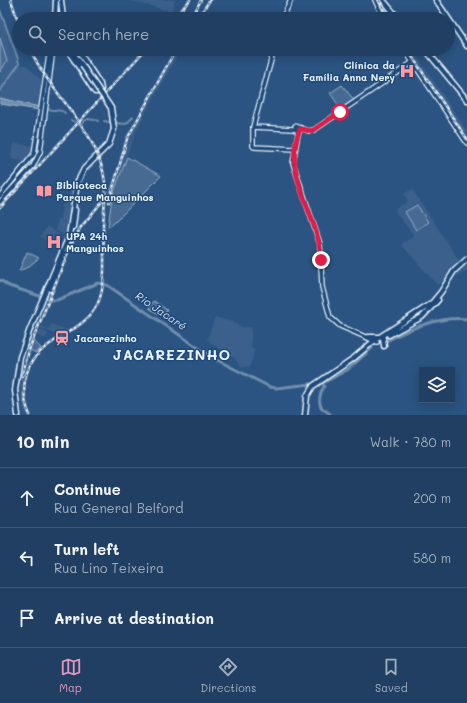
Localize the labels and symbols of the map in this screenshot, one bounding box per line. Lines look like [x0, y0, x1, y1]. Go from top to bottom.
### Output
place label: Clínica da Família Anna Nery [303, 58, 396, 84]
hospital icon: Clínica da Família Anna Nery [398, 62, 416, 80]
route start [331, 103, 349, 121]
place label: Biblioteca Parque Manguinhos [56, 178, 154, 204]
library icon: Biblioteca Parque Manguinhos [35, 182, 53, 200]
place label: UPA 24h Manguinhos [66, 229, 124, 255]
hospital icon: UPA 24h Manguinhos [45, 233, 63, 251]
route end [312, 251, 330, 269]
water label: Rio Jacaré [133, 288, 190, 333]
station icon: Jacarezinho [53, 329, 71, 347]
place label: Jacarezinho [74, 331, 137, 345]
district label: JACAREZINHO [113, 345, 231, 364]

